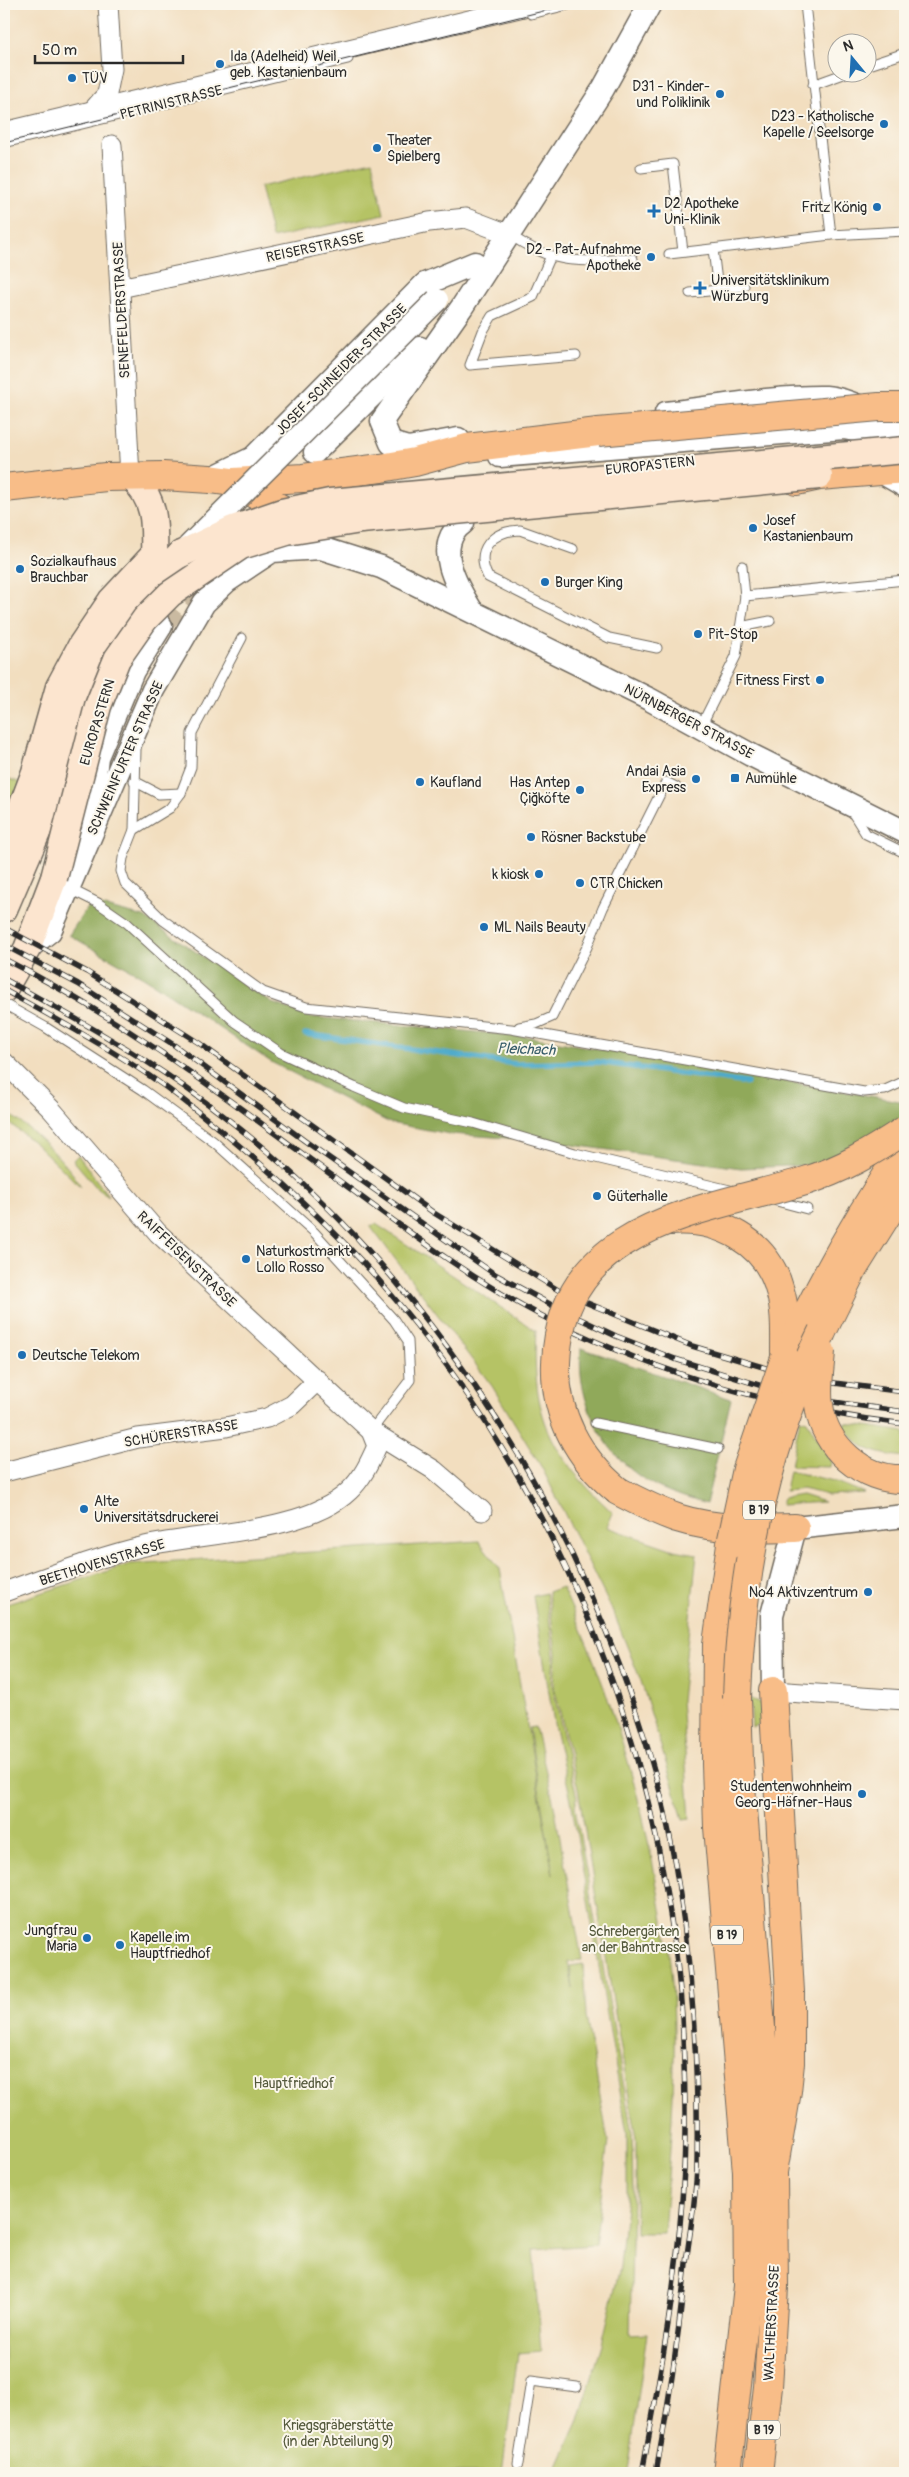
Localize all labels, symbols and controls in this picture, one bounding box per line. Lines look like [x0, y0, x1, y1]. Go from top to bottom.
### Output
scale bar [35, 32, 182, 64]
north arrow [826, 32, 876, 82]
text: N [841, 37, 855, 56]
text: 50 m [42, 41, 77, 60]
place label: Ida (Adelheid) Weil, geb. Kastanienbaum [230, 48, 347, 81]
marker: Ida (Adelheid) Weil, geb. Kastanienbaum [214, 58, 226, 70]
place label: TÜV [82, 70, 108, 87]
marker: TÜV [66, 72, 78, 84]
place label: D31 - Kinder- und Poliklinik [632, 78, 710, 111]
street label: PETRINISTRASSE [118, 82, 224, 123]
marker: D31 - Kinder- und Poliklinik [714, 88, 726, 100]
place label: D23 - Katholische Kapelle / Seelsorge [763, 108, 874, 141]
marker: D23 - Katholische Kapelle / Seelsorge [878, 118, 890, 130]
place label: Theater Spielberg [387, 132, 440, 165]
marker: Theater Spielberg [371, 142, 383, 154]
place label: D2 Apotheke Uni-Klinik [664, 195, 739, 228]
place label: Fritz König [802, 199, 867, 216]
marker: Fritz König [871, 201, 883, 213]
marker: D2 Apotheke Uni-Klinik [648, 205, 660, 217]
street label: REISERSTRASSE [265, 229, 366, 266]
street label: SENEFELDERSTRASSE [109, 241, 134, 379]
place label: D2 - Pat-Aufnahme Apotheke [526, 241, 641, 274]
marker: D2 - Pat-Aufnahme Apotheke [645, 251, 657, 263]
place label: Universitätsklinikum Würzburg [711, 272, 829, 305]
marker: Universitätsklinikum Würzburg [693, 281, 707, 295]
street label: JOSEF-SCHNEIDER-STRASSE [272, 300, 411, 439]
street label: EUROPASTERN [605, 452, 695, 479]
place label: Josef Kastanienbaum [763, 512, 853, 545]
marker: Josef Kastanienbaum [747, 522, 759, 534]
place label: Sozialkaufhaus Brauchbar [30, 553, 117, 586]
marker: Sozialkaufhaus Brauchbar [14, 563, 26, 575]
place label: Burger King [555, 574, 623, 591]
marker: Burger King [539, 576, 551, 588]
place label: Pit-Stop [708, 626, 758, 643]
marker: Pit-Stop [692, 628, 704, 640]
place label: Fitness First [735, 672, 810, 689]
marker: Fitness First [814, 674, 826, 686]
street label: EUROPASTERN [76, 677, 119, 767]
street label: SCHWEINFURTER STRASSE [84, 678, 167, 838]
street label: NÜRNBERGER STRASSE [621, 680, 756, 763]
place label: Andai Asia Express [626, 763, 687, 796]
place label: Aumühle [745, 770, 797, 787]
marker: Aumühle [729, 772, 741, 784]
marker: Andai Asia Express [690, 773, 702, 785]
place label: Kaufland [430, 774, 482, 791]
place label: Has Antep Çiğköfte [509, 774, 570, 807]
marker: Kaufland [414, 776, 426, 788]
marker: Has Antep Çiğköfte [574, 784, 586, 796]
place label: Rösner Backstube [541, 829, 646, 846]
marker: Rösner Backstube [525, 831, 537, 843]
place label: k kiosk [492, 866, 529, 883]
marker: k kiosk [533, 868, 545, 880]
place label: CTR Chicken [590, 875, 663, 892]
marker: CTR Chicken [574, 877, 586, 889]
place label: ML Nails Beauty [494, 919, 586, 936]
marker: ML Nails Beauty [478, 921, 490, 933]
water label: Pleichach [497, 1039, 556, 1060]
place label: Güterhalle [607, 1188, 668, 1205]
marker: Güterhalle [591, 1190, 603, 1202]
street label: RAIFFEISENSTRASSE [134, 1208, 240, 1311]
place label: Naturkostmarkt Lollo Rosso [256, 1243, 350, 1276]
marker: Naturkostmarkt Lollo Rosso [240, 1253, 252, 1265]
place label: Deutsche Telekom [32, 1347, 140, 1364]
marker: Deutsche Telekom [16, 1349, 28, 1361]
street label: SCHÜRERSTRASSE [123, 1416, 239, 1451]
place label: Alte Universitätsdruckerei [94, 1493, 219, 1526]
road number: B 19 [743, 1500, 775, 1520]
marker: Alte Universitätsdruckerei [78, 1503, 90, 1515]
street label: BEETHOVENSTRASSE [37, 1535, 167, 1590]
place label: No4 Aktivzentrum [749, 1584, 858, 1601]
marker: No4 Aktivzentrum [862, 1586, 874, 1598]
place label: Studentenwohnheim Georg-Häfner-Haus [730, 1778, 853, 1811]
marker: Studentenwohnheim Georg-Häfner-Haus [856, 1788, 868, 1800]
place label: Jungfrau Maria [24, 1922, 77, 1955]
park label: Schrebergärten an der Bahntrasse [582, 1923, 686, 1956]
road number: B 19 [711, 1926, 743, 1944]
place label: Kapelle im Hauptfriedhof [130, 1929, 211, 1962]
marker: Jungfrau Maria [81, 1932, 93, 1944]
marker: Kapelle im Hauptfriedhof [114, 1939, 126, 1951]
park label: Hauptfriedhof [253, 2075, 335, 2092]
street label: WALTHERSTRASSE [760, 2265, 783, 2381]
park label: Kriegsgräberstätte (in der Abteilung 9) [282, 2417, 394, 2450]
road number: B 19 [748, 2420, 780, 2440]

